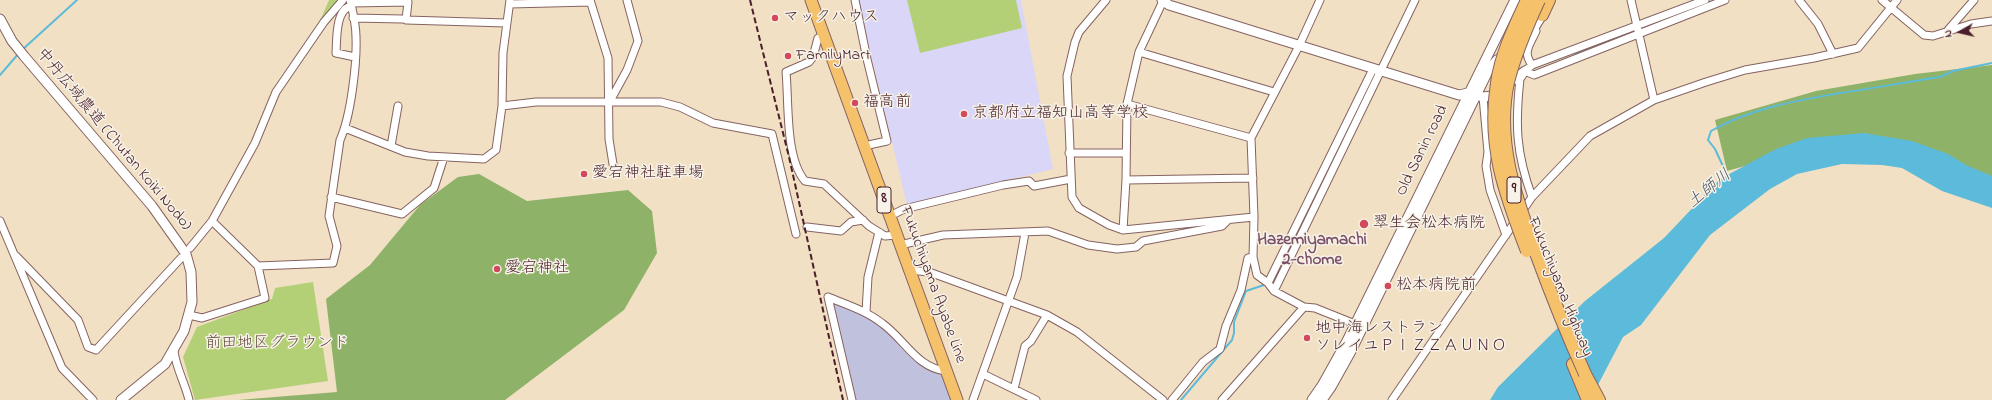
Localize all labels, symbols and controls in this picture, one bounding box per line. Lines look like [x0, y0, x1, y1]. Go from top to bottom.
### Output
place label: マックハウス [783, 8, 879, 28]
north arrow [1940, 12, 1980, 52]
marker: マックハウス [770, 13, 780, 23]
text: N [1940, 29, 1957, 38]
street label: 中丹広域農道 (Chutan Koiki Nodo) [31, 45, 195, 235]
place label: FamilyMart [796, 46, 871, 66]
marker: FamilyMart [783, 51, 793, 61]
place label: 福高前 [863, 93, 911, 113]
marker: 福高前 [850, 98, 860, 108]
street label: Old Sanin road [1393, 102, 1453, 200]
place label: 京都府立福知山高等学校 [972, 104, 1148, 124]
marker: 京都府立福知山高等学校 [959, 109, 969, 119]
place label: 愛宕神社駐車場 [592, 164, 704, 184]
water label: 土師川 [1684, 166, 1736, 214]
marker: 愛宕神社駐車場 [579, 169, 589, 179]
road number: 9 [1507, 177, 1521, 203]
road number: 8 [877, 187, 891, 213]
street label: Fukuchiyama Ayabe Line [895, 204, 969, 366]
place label: 翠生会松本病院 [1373, 214, 1485, 234]
street label: Fukuchiyama Highway [1522, 214, 1596, 360]
marker: 翠生会松本病院 [1358, 218, 1370, 230]
district label: Hazemiyamachi 2-chome [1257, 231, 1367, 271]
place label: 愛宕神社 [505, 259, 569, 279]
marker: 愛宕神社 [492, 264, 502, 274]
place label: 松本病院前 [1396, 276, 1476, 296]
marker: 松本病院前 [1383, 281, 1393, 291]
place label: 地中海レストラン ソレイユＰＩＺＺＡＵＮＯ [1315, 319, 1507, 357]
marker: 地中海レストラン ソレイユＰＩＺＺＡＵＮＯ [1302, 333, 1312, 343]
park label: 前田地区グラウンド [205, 334, 349, 354]

